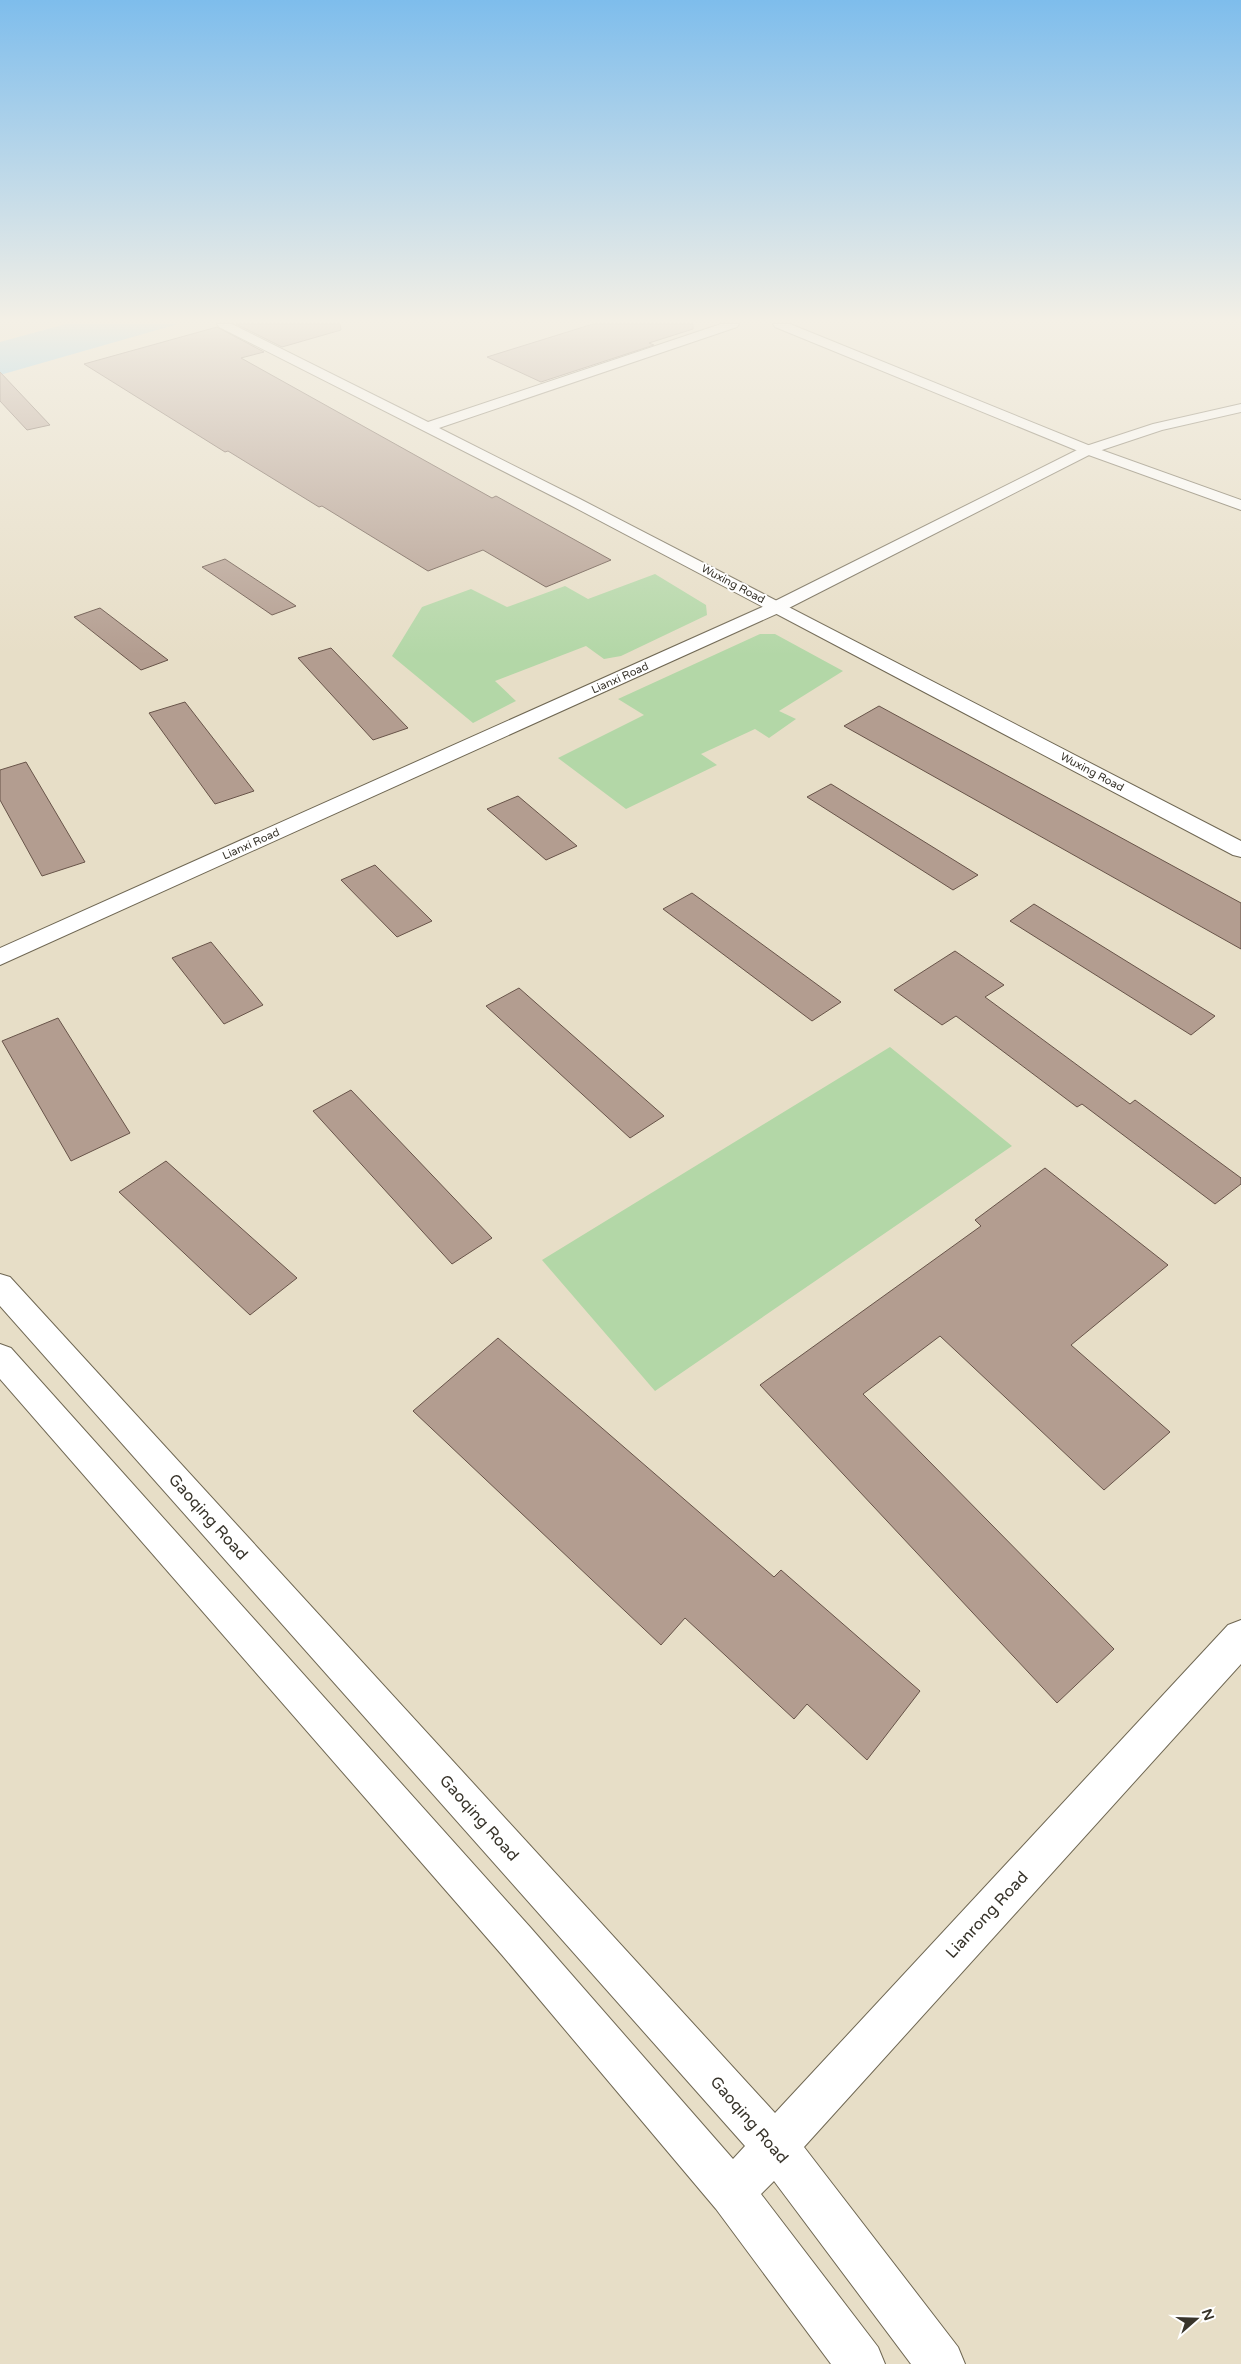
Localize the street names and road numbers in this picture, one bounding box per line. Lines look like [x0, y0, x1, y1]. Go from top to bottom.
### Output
street label: Wuxing Road [699, 562, 767, 606]
street label: Lianxi Road [589, 660, 651, 696]
street label: Wuxing Road [1058, 750, 1126, 794]
street label: Lianxi Road [220, 826, 282, 862]
street label: Gaoqing Road [164, 1470, 252, 1564]
street label: Gaoqing Road [435, 1771, 523, 1865]
street label: Lianrong Road [942, 1867, 1032, 1963]
street label: Gaoqing Road [706, 2072, 792, 2168]

